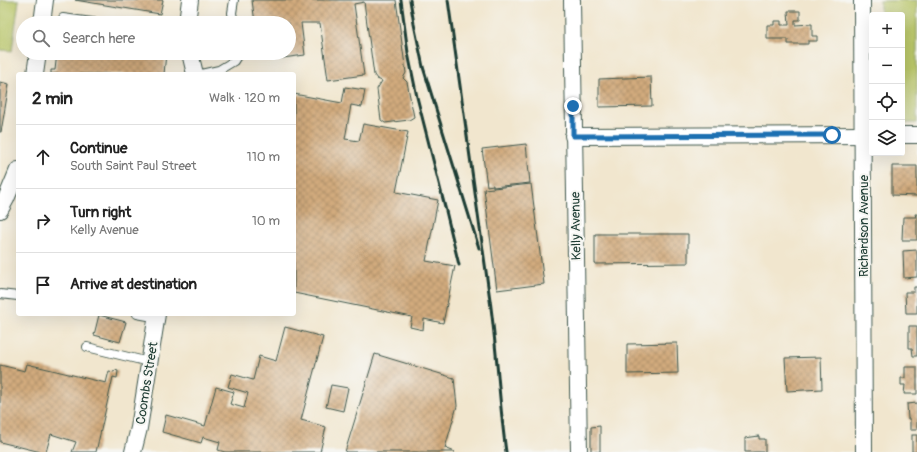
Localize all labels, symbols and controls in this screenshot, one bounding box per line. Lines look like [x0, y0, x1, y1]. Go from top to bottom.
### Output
map controls [869, 12, 905, 156]
button: + [869, 12, 905, 48]
search box [16, 16, 296, 60]
icon: search [30, 27, 52, 49]
text: Search here [62, 29, 135, 48]
button: − [869, 48, 905, 84]
button: locate [869, 84, 905, 120]
text: 2 min [32, 88, 73, 109]
text: Walk · 120 m [209, 90, 280, 106]
route end [564, 97, 582, 115]
button: layers [869, 120, 905, 156]
route start [823, 126, 841, 144]
text: Continue [70, 139, 128, 158]
icon: ahead [32, 146, 54, 168]
text: 110 m [247, 149, 280, 165]
text: South Saint Paul Street [70, 158, 197, 174]
street label: Richardson Avenue [856, 174, 872, 277]
street label: Kelly Avenue [567, 191, 585, 261]
text: Turn right [70, 203, 131, 222]
icon: right [32, 210, 54, 232]
text: 10 m [252, 213, 280, 229]
text: Kelly Avenue [70, 222, 139, 238]
icon: arrive [32, 274, 54, 296]
text: Arrive at destination [70, 275, 197, 294]
street label: Coombs Street [133, 340, 162, 426]

